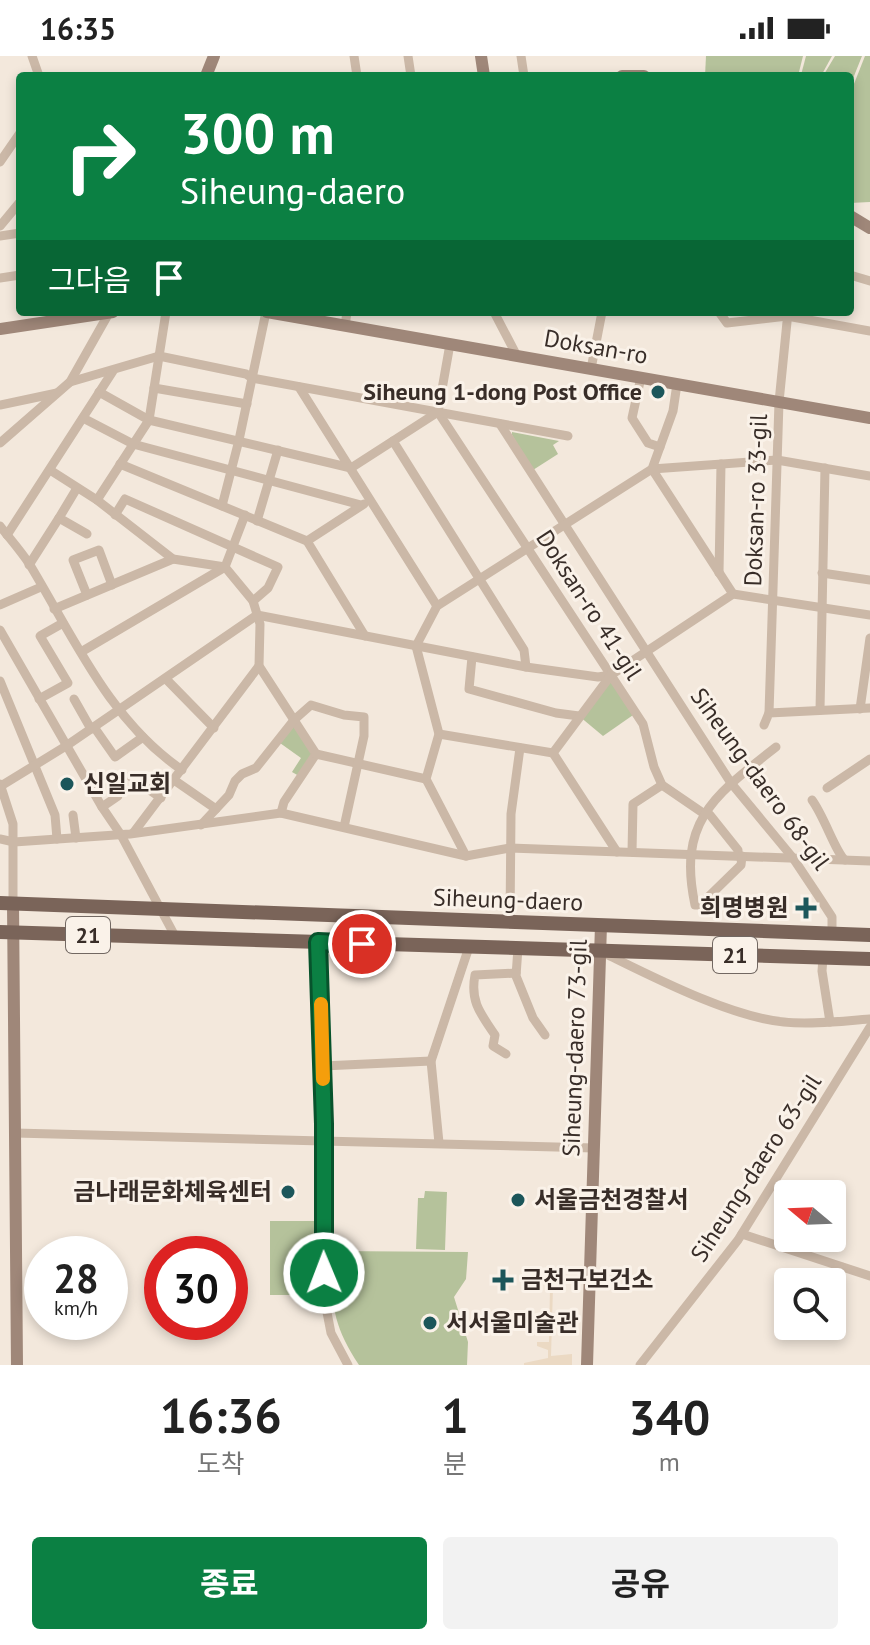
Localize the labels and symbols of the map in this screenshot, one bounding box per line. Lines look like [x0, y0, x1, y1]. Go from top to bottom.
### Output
street label: Doksan-ro [542, 322, 650, 371]
place label: Siheung 1-dong Post Office [363, 376, 642, 407]
marker: Siheung 1-dong Post Office [649, 383, 667, 401]
street label: Doksan-ro 33-gil [737, 413, 774, 587]
street label: Doksan-ro 41-gil [529, 524, 649, 685]
street label: Siheung-daero 68-gil [684, 682, 837, 876]
place label: 신일교회 [83, 768, 171, 799]
marker: 신일교회 [58, 775, 76, 793]
street label: Siheung-daero [432, 881, 584, 918]
place label: 희명병원 [700, 892, 788, 923]
marker: 희명병원 [795, 897, 817, 919]
pin [328, 910, 396, 978]
road number: 21 [66, 917, 110, 953]
road number: 21 [713, 937, 757, 973]
street label: Siheung-daero 73-gil [555, 939, 594, 1157]
street label: Siheung-daero 63-gil [683, 1068, 828, 1267]
place label: 금나래문화체육센터 [73, 1176, 272, 1207]
north arrow [774, 1180, 846, 1252]
marker: 금나래문화체육센터 [279, 1183, 297, 1201]
place label: 서울금천경찰서 [534, 1184, 689, 1215]
marker: 서울금천경찰서 [509, 1191, 527, 1209]
position arrow [282, 1231, 366, 1315]
speed limit sign: 30 [144, 1236, 248, 1340]
place label: 금천구보건소 [521, 1264, 653, 1295]
marker: 금천구보건소 [492, 1269, 514, 1291]
place label: 서서울미술관 [446, 1307, 578, 1338]
marker: 서서울미술관 [421, 1314, 439, 1332]

